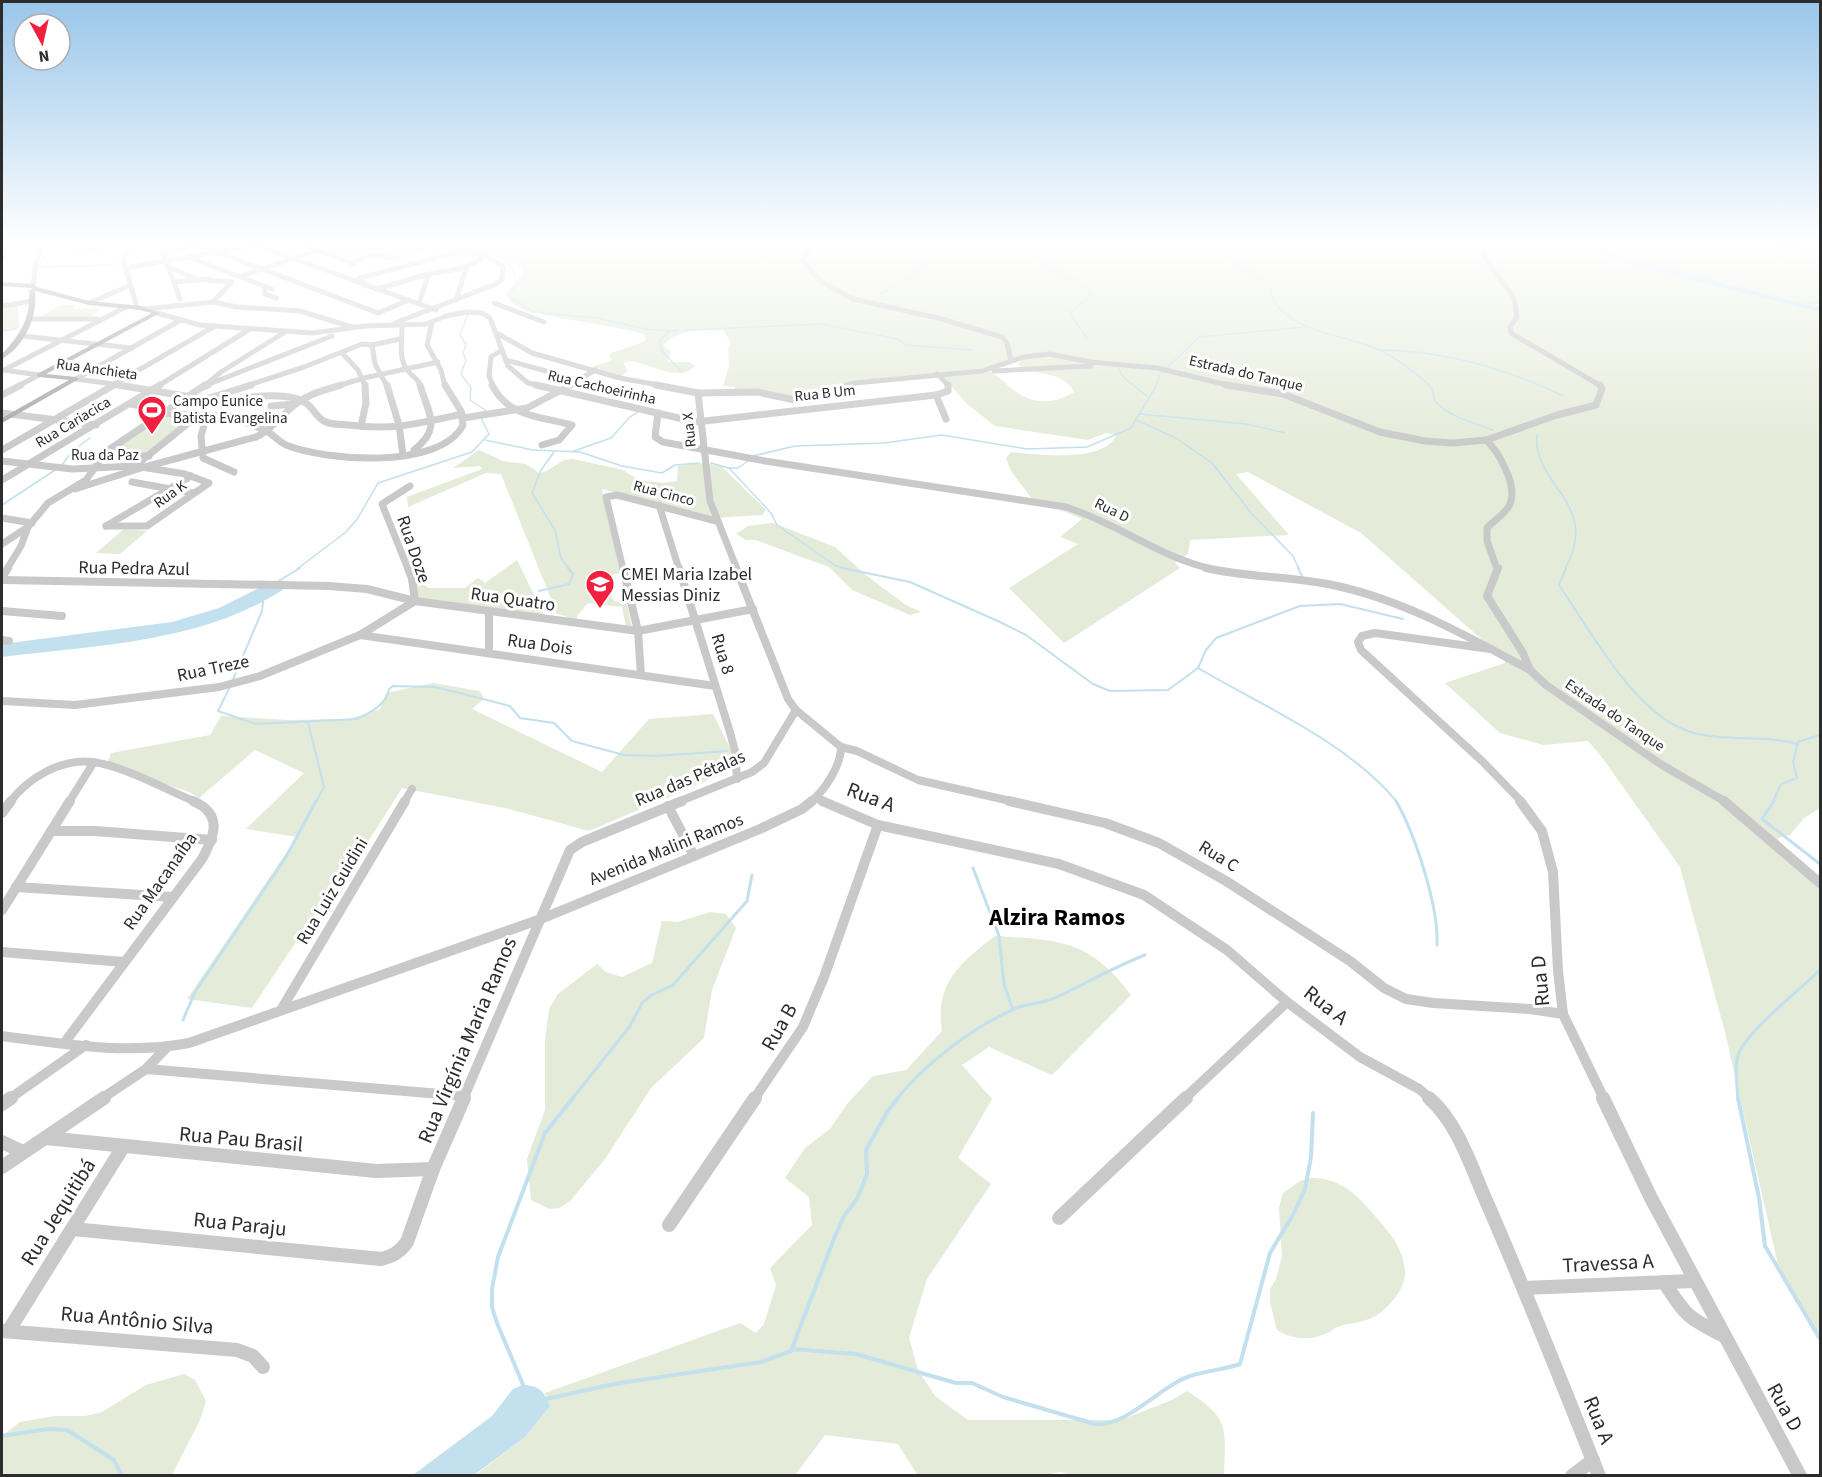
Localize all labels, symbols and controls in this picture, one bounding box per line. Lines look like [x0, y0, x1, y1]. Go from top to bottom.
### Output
north arrow [12, 12, 72, 72]
text: N [37, 44, 51, 67]
street label: Estrada do Tanque [1187, 350, 1305, 397]
street label: Rua Anchieta [55, 353, 139, 386]
street label: Rua Cachoeirinha [546, 365, 658, 410]
street label: Rua B Um [794, 380, 857, 407]
place label: Campo Eunice Batista Evangelina [173, 391, 288, 429]
street label: Rua Cariacica [32, 392, 115, 453]
sports icon: Campo Eunice Batista Evangelina [136, 394, 168, 436]
street label: Rua X [677, 411, 702, 448]
street label: Rua da Paz [71, 445, 139, 466]
street label: Rua K [150, 475, 191, 513]
street label: Rua Cinco [631, 475, 697, 512]
street label: Rua D [1091, 493, 1133, 528]
street label: Rua Doze [390, 512, 437, 586]
street label: Rua Pedra Azul [78, 555, 190, 582]
place label: CMEI Maria Izabel Messias Diniz [621, 562, 752, 608]
school or university icon: CMEI Maria Izabel Messias Diniz [584, 568, 616, 610]
street label: Rua Quatro [469, 581, 557, 618]
street label: Rua Dois [506, 628, 574, 661]
street label: Rua 8 [704, 631, 741, 678]
street label: Rua Treze [175, 649, 251, 688]
street label: Estrada do Tanque [1561, 674, 1669, 757]
street label: Rua das Pétalas [631, 744, 749, 813]
street label: Rua A [842, 774, 900, 820]
street label: Avenida Malini Ramos [585, 807, 747, 892]
street label: Rua Macanaíba [117, 827, 203, 935]
street label: Rua Luiz Guidini [291, 833, 374, 949]
street label: Rua C [1194, 834, 1244, 878]
district label: Alzira Ramos [988, 900, 1125, 935]
street label: Rua Virgínia Maria Ramos [410, 932, 524, 1148]
street label: Rua D [1523, 954, 1557, 1008]
street label: Rua A [1297, 978, 1355, 1032]
street label: Rua B [753, 998, 805, 1056]
street label: Rua Pau Brasil [178, 1119, 304, 1159]
street label: Rua Jequitibá [13, 1153, 103, 1271]
street label: Rua Paraju [192, 1204, 288, 1244]
street label: Travessa A [1561, 1246, 1655, 1280]
street label: Rua Antônio Silva [59, 1298, 215, 1342]
street label: Rua D [1759, 1377, 1811, 1437]
street label: Rua A [1576, 1391, 1622, 1449]

